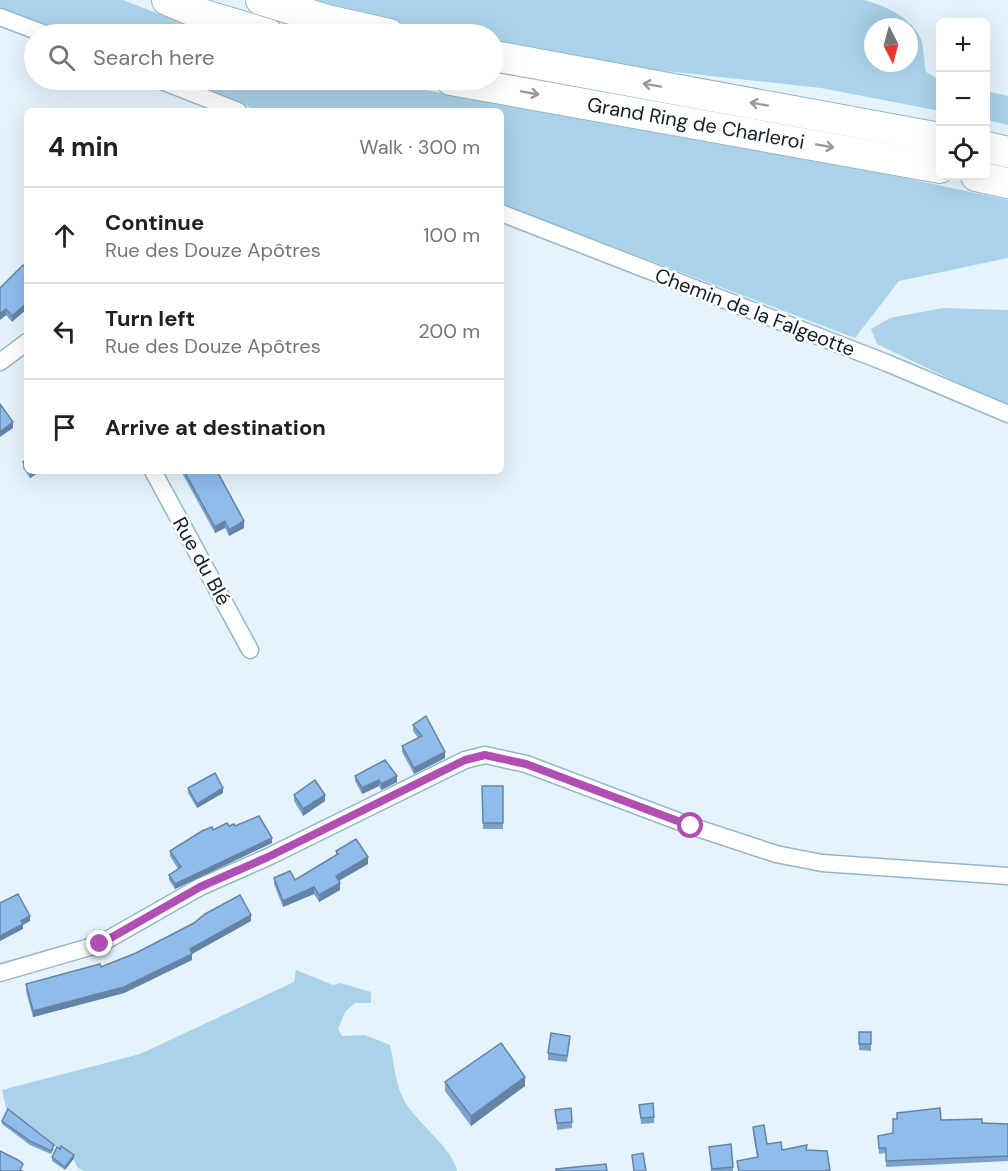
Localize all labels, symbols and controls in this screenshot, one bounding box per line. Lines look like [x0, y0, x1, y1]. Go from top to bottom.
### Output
north arrow [864, 18, 918, 72]
map controls [936, 18, 990, 180]
button: + [936, 18, 990, 72]
search box [24, 24, 504, 90]
icon: search [45, 41, 78, 74]
text: Search here [93, 43, 214, 72]
button: − [936, 72, 990, 126]
one-way arrow [643, 79, 663, 90]
one-way arrow [519, 88, 539, 99]
street label: Grand Ring de Charleroi [585, 91, 807, 155]
one-way arrow [750, 98, 769, 109]
button: locate [936, 126, 990, 180]
text: 4 min [48, 130, 119, 164]
text: Walk · 300 m [359, 134, 480, 160]
one-way arrow [815, 140, 834, 151]
text: Continue [105, 208, 204, 237]
icon: ahead [48, 219, 81, 252]
text: 100 m [423, 222, 480, 248]
text: Rue des Douze Apôtres [105, 237, 321, 263]
street label: Chemin de la Falgeotte [651, 262, 859, 362]
text: Turn left [105, 304, 195, 333]
icon: left [48, 315, 81, 348]
text: 200 m [418, 318, 480, 344]
text: Rue des Douze Apôtres [105, 333, 321, 359]
icon: arrive [48, 411, 81, 444]
text: Arrive at destination [105, 413, 326, 442]
street label: Rue du Blé [167, 512, 237, 610]
route start [677, 812, 703, 838]
route end [86, 930, 112, 956]

